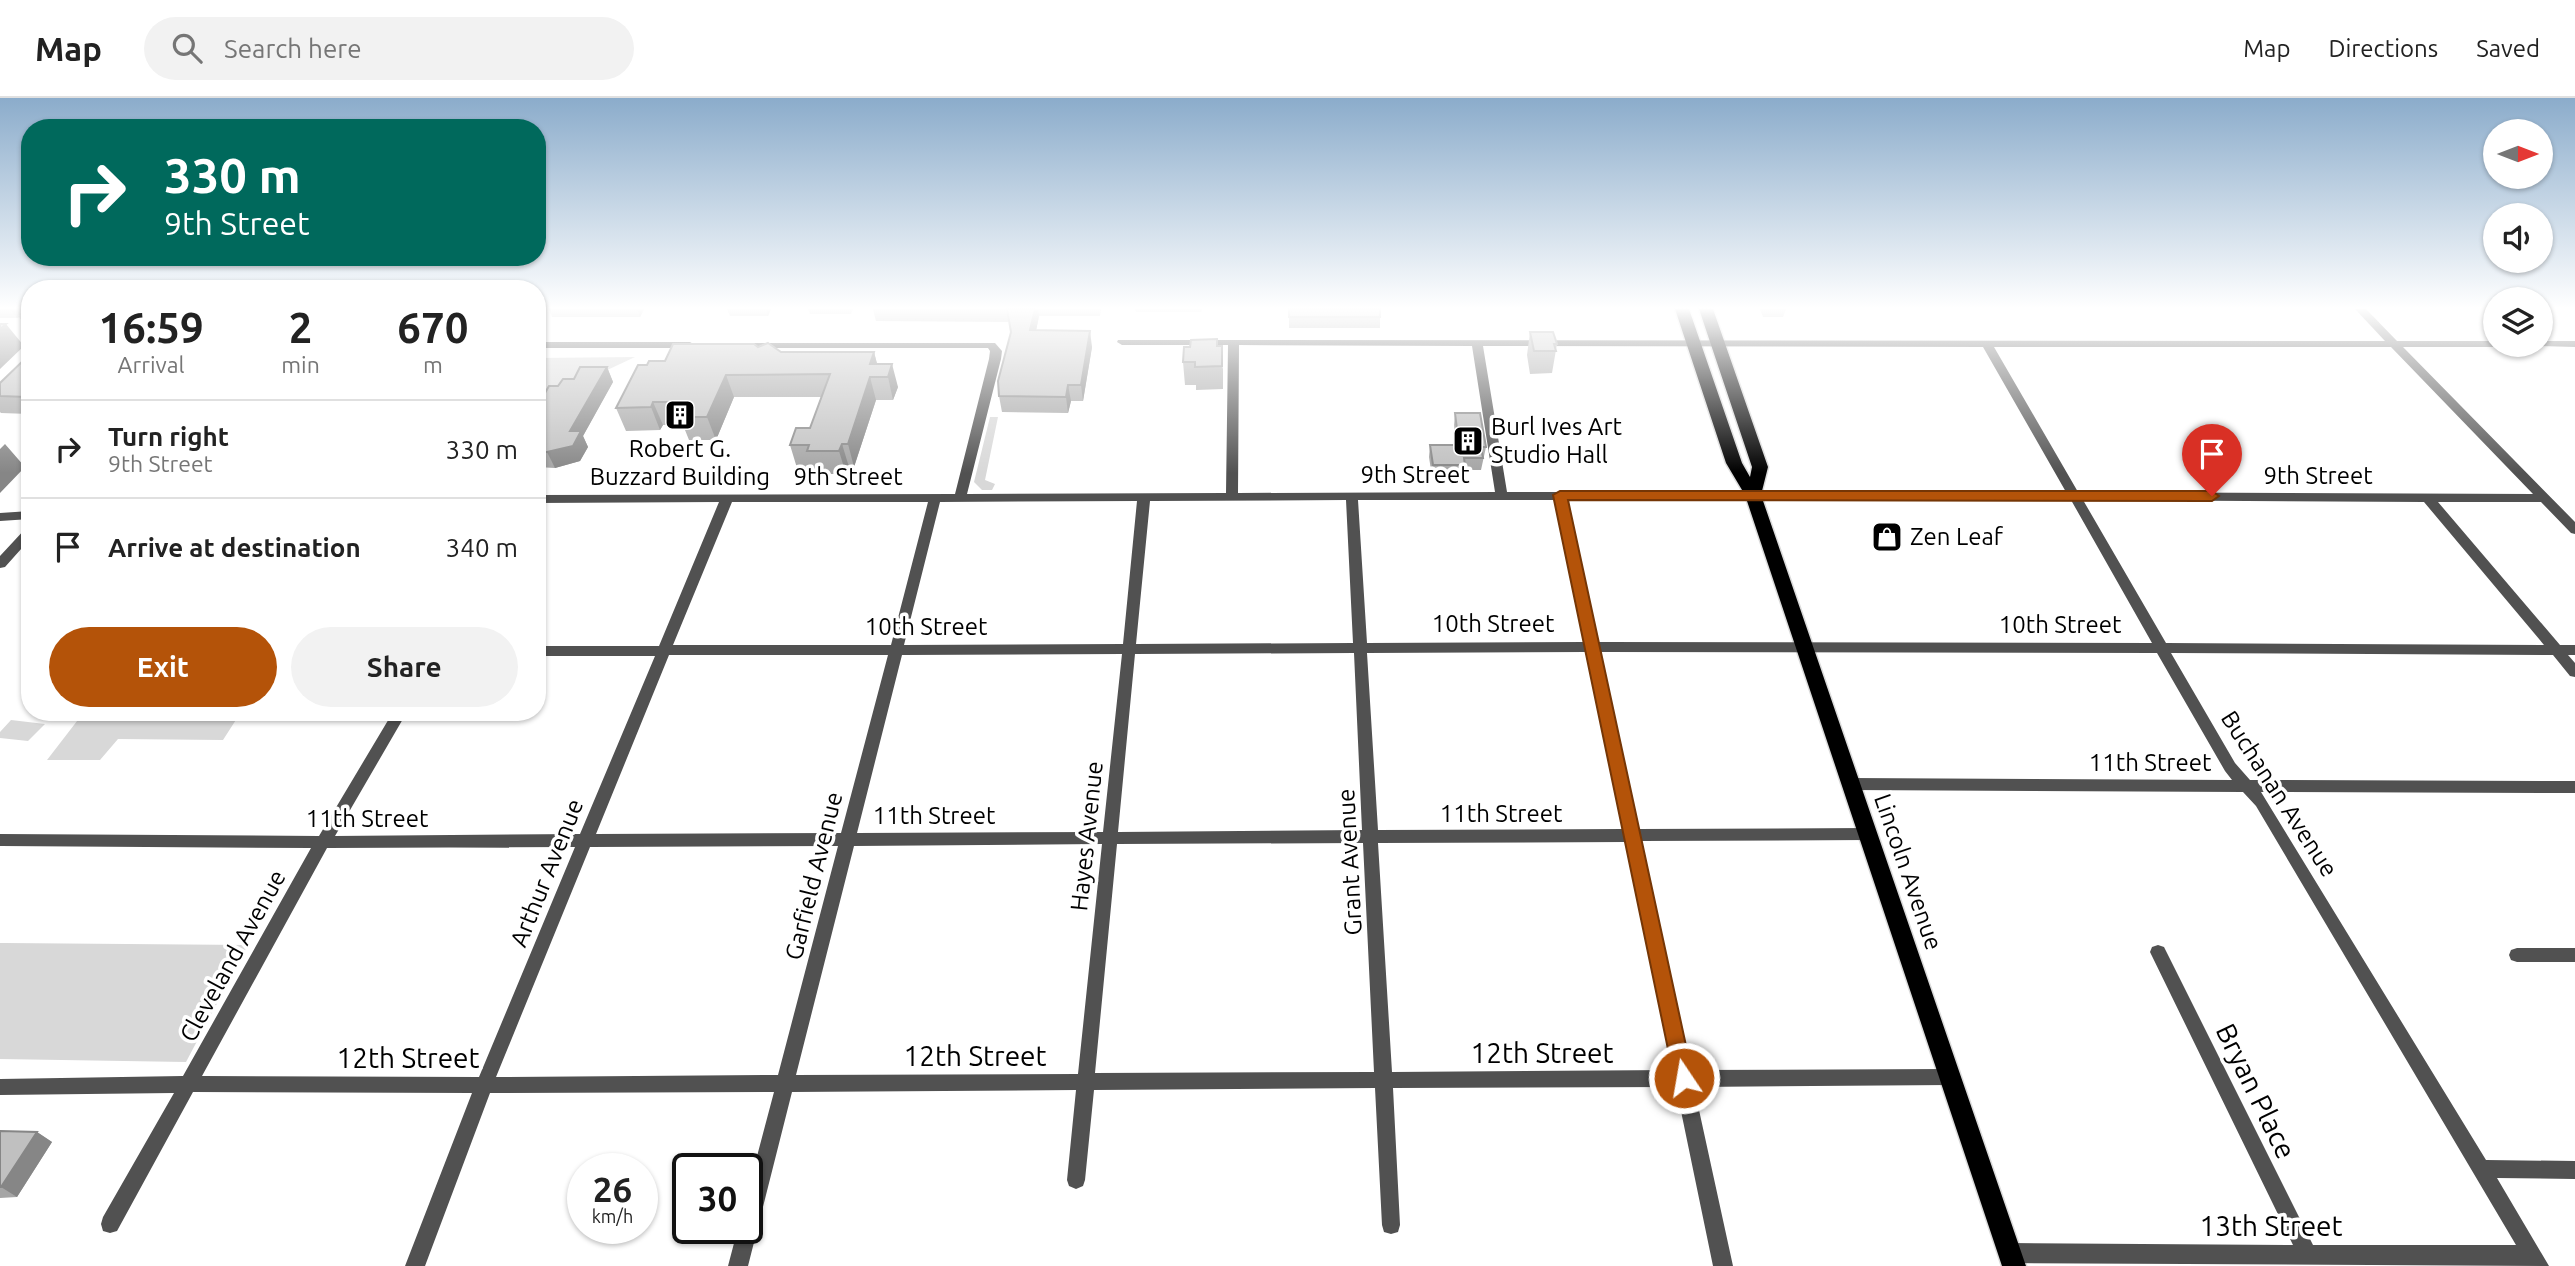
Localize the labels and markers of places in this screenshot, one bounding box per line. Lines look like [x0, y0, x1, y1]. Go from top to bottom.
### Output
building icon: Robert G. Buzzard Building [663, 398, 697, 432]
place label: Burl Ives Art Studio Hall [1491, 413, 1622, 468]
building icon: Burl Ives Art Studio Hall [1451, 424, 1485, 458]
pin [2182, 424, 2242, 496]
place label: Robert G. Buzzard Building [590, 435, 770, 490]
shop icon: Zen Leaf [1870, 520, 1904, 554]
place label: Zen Leaf [1910, 523, 2004, 550]

